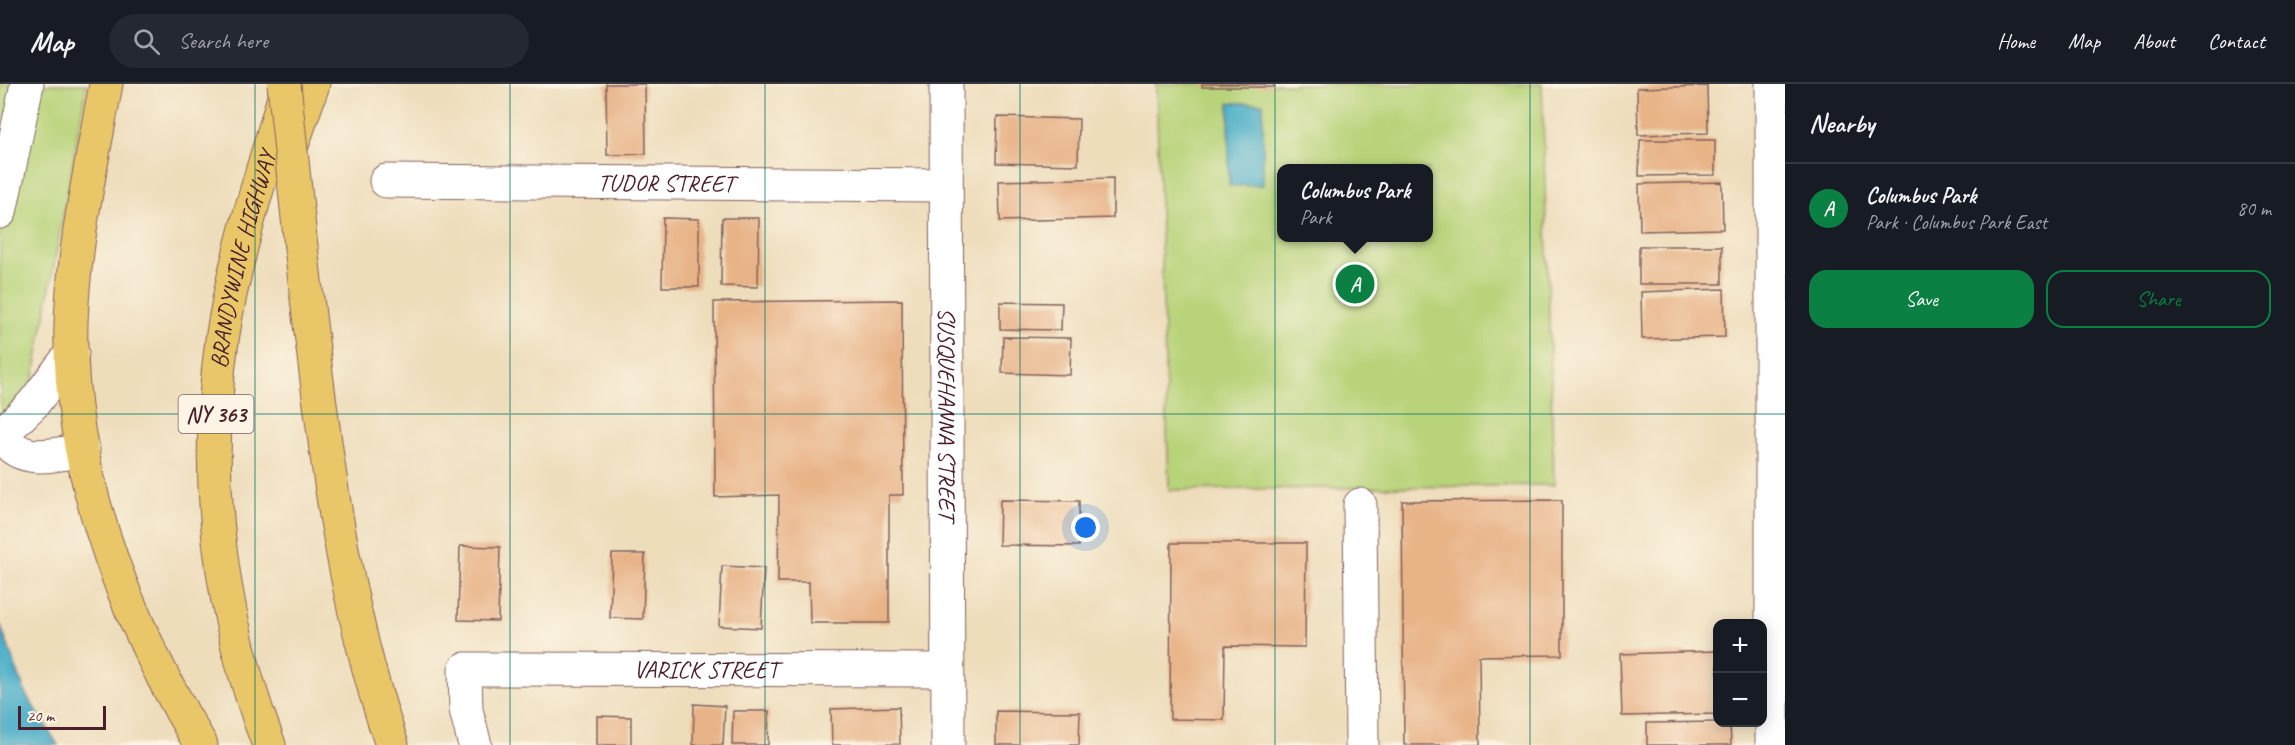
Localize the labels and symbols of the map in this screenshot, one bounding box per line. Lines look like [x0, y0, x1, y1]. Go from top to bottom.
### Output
street label: BRANDYWINE HIGHWAY [204, 144, 283, 370]
street label: TUDOR STREET [598, 168, 739, 199]
pin: A [1336, 262, 1374, 306]
street label: SUSQUEHANNA STREET [932, 308, 962, 525]
road number: NY 363 [178, 395, 254, 433]
your location [1071, 513, 1100, 542]
street label: VARICK STREET [634, 654, 784, 685]
scale bar [18, 703, 106, 730]

